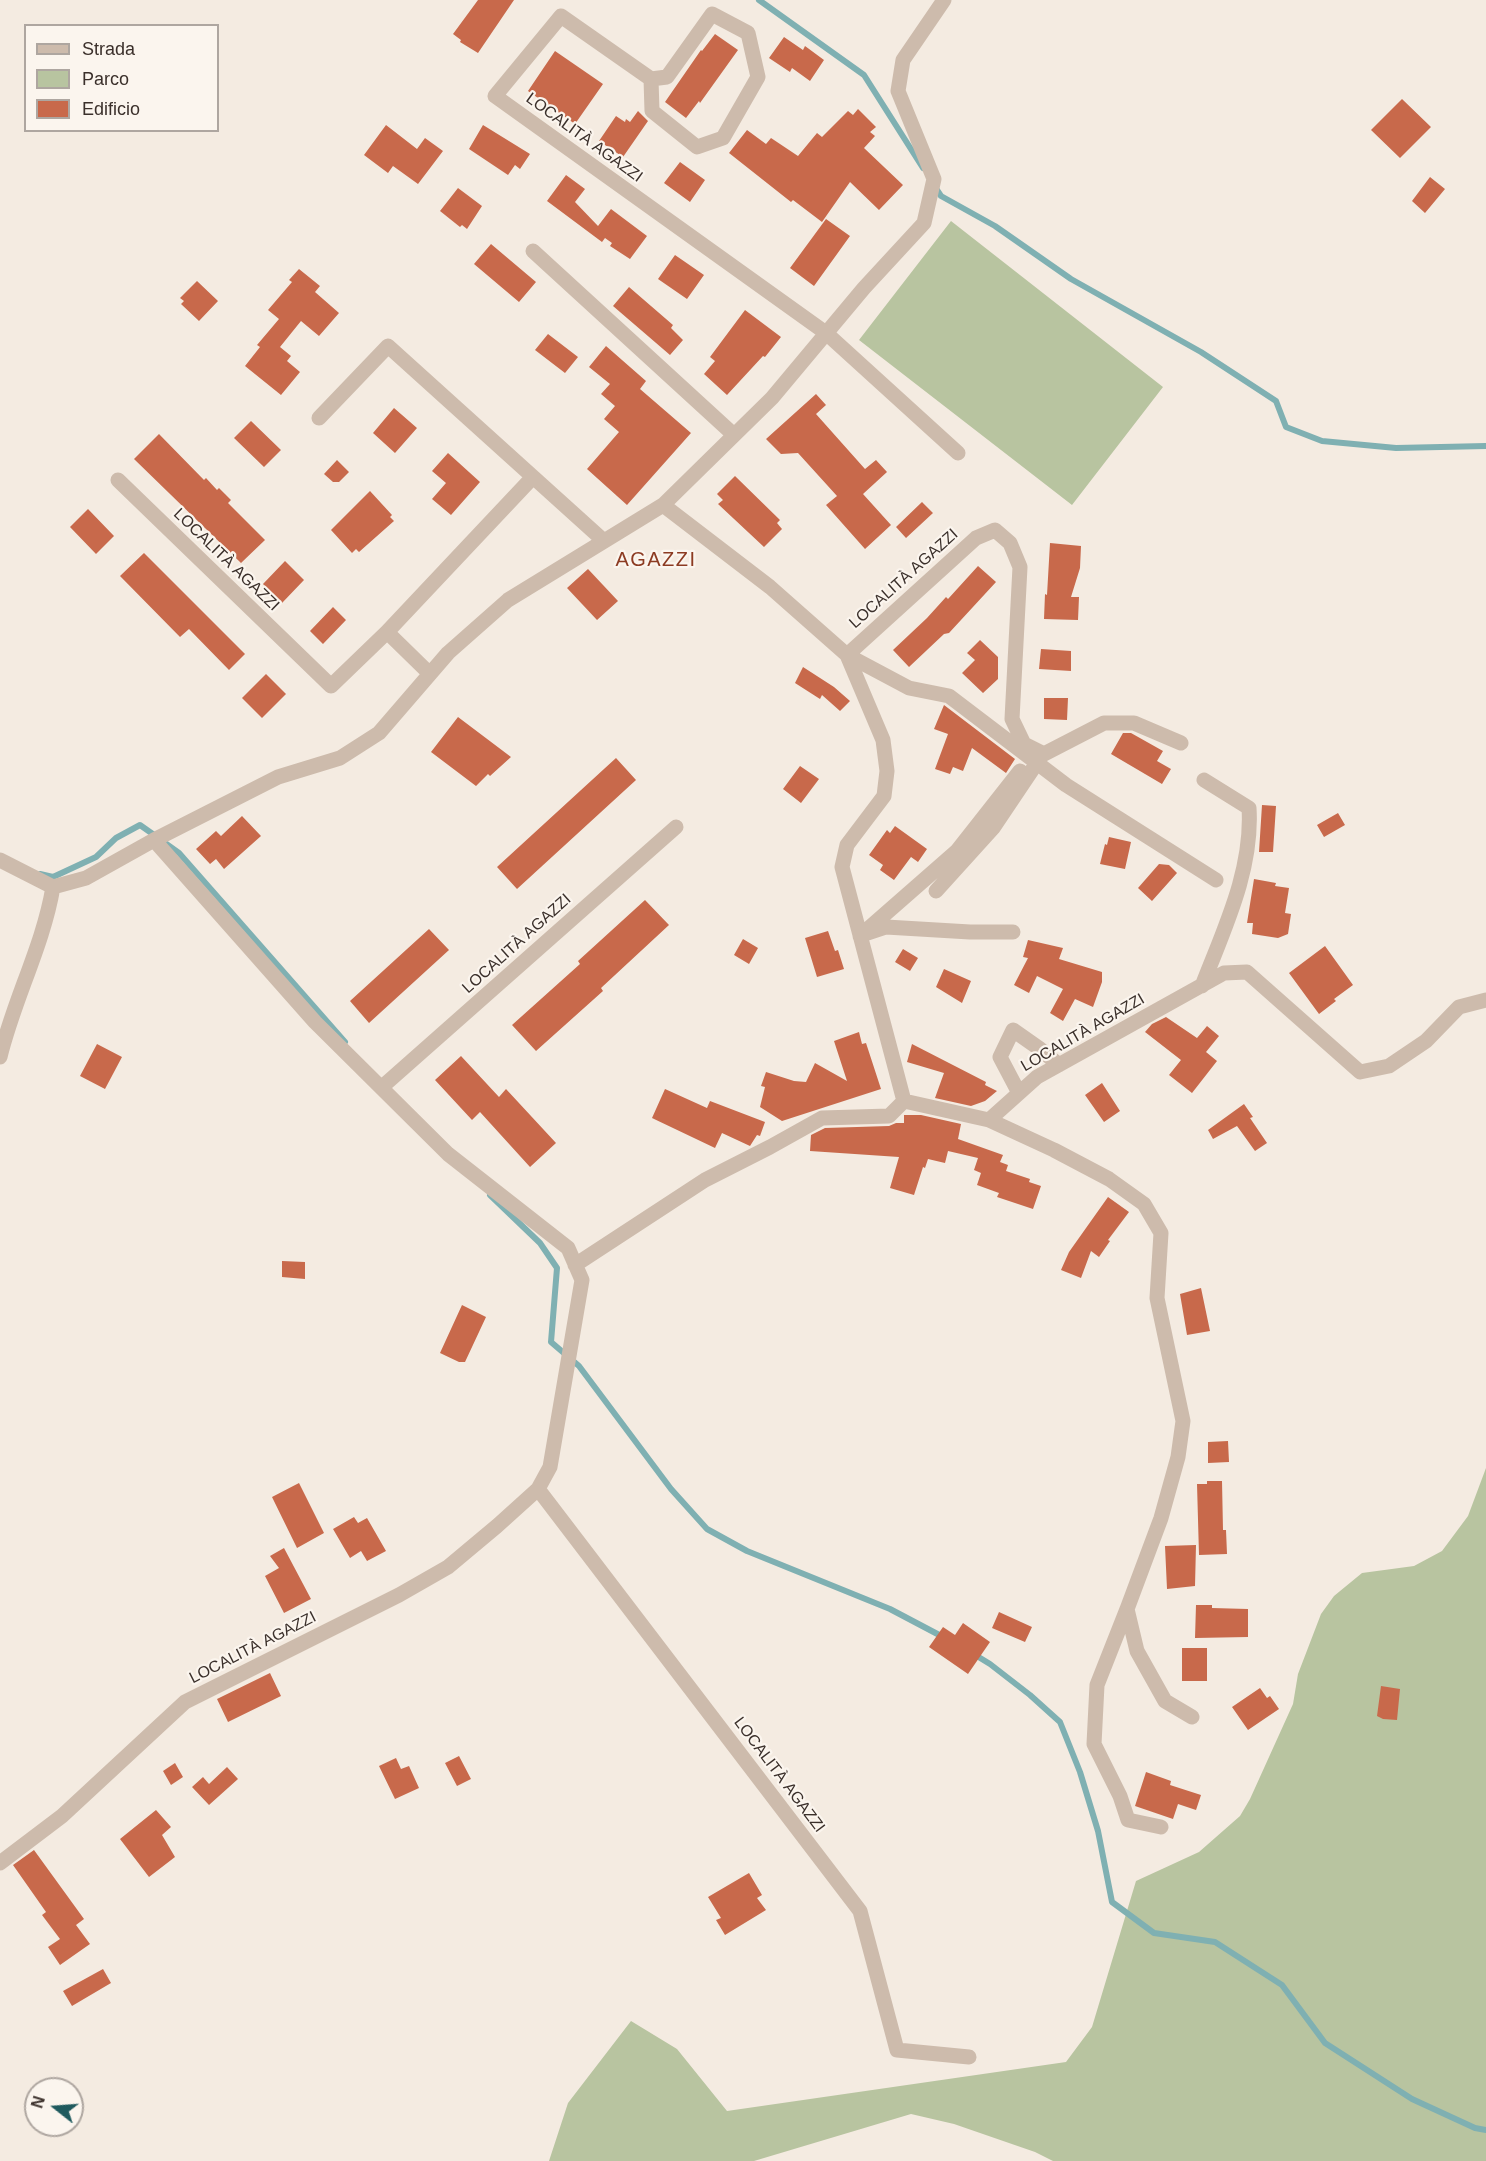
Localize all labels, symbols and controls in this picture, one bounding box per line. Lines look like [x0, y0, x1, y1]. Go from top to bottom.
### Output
legend [24, 24, 219, 132]
text: Strada [82, 39, 135, 59]
text: Parco [82, 69, 129, 89]
street label: LOCALITÀ AGAZZI [522, 89, 646, 187]
text: Edificio [82, 99, 140, 119]
street label: LOCALITÀ AGAZZI [169, 505, 283, 615]
street label: LOCALITÀ AGAZZI [846, 525, 962, 633]
district label: AGAZZI [615, 548, 697, 572]
street label: LOCALITÀ AGAZZI [459, 890, 575, 998]
street label: LOCALITÀ AGAZZI [1018, 990, 1148, 1076]
street label: LOCALITÀ AGAZZI [186, 1608, 320, 1688]
street label: LOCALITÀ AGAZZI [729, 1713, 829, 1837]
north arrow [24, 2077, 84, 2137]
text: N [28, 2094, 48, 2110]

